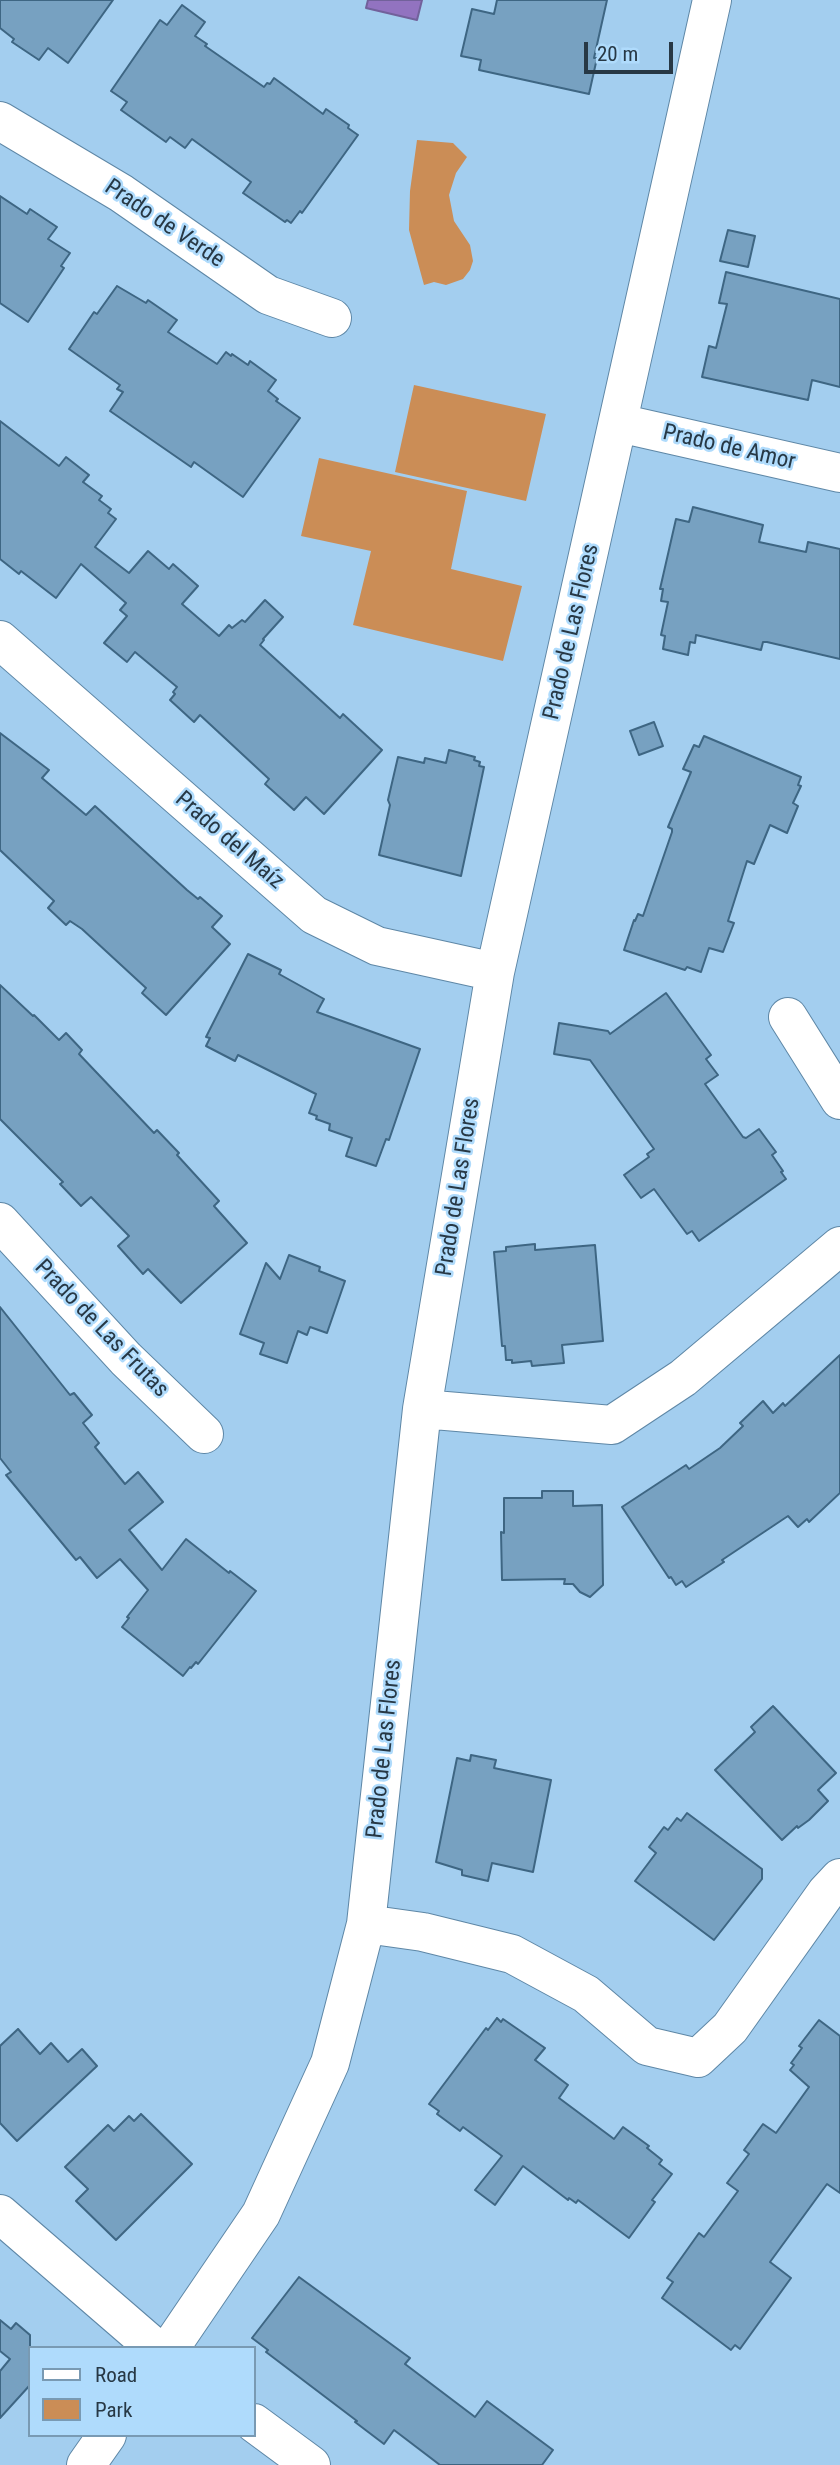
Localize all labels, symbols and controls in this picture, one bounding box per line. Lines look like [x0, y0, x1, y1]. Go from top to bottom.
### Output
scale bar [588, 28, 677, 72]
text: 20 m [597, 42, 638, 66]
street label: Prado de Verde [99, 174, 229, 274]
street label: Prado de Amor [660, 419, 798, 477]
street label: Prado de Las Flores [538, 541, 606, 723]
street label: Prado del Maíz [169, 786, 289, 896]
street label: Prado de Las Flores [431, 1096, 487, 1278]
street label: Prado de Las Frutas [28, 1254, 174, 1404]
street label: Prado de Las Flores [362, 1658, 408, 1840]
legend [28, 2346, 256, 2437]
text: Road [95, 2363, 137, 2387]
text: Park [95, 2398, 132, 2422]

